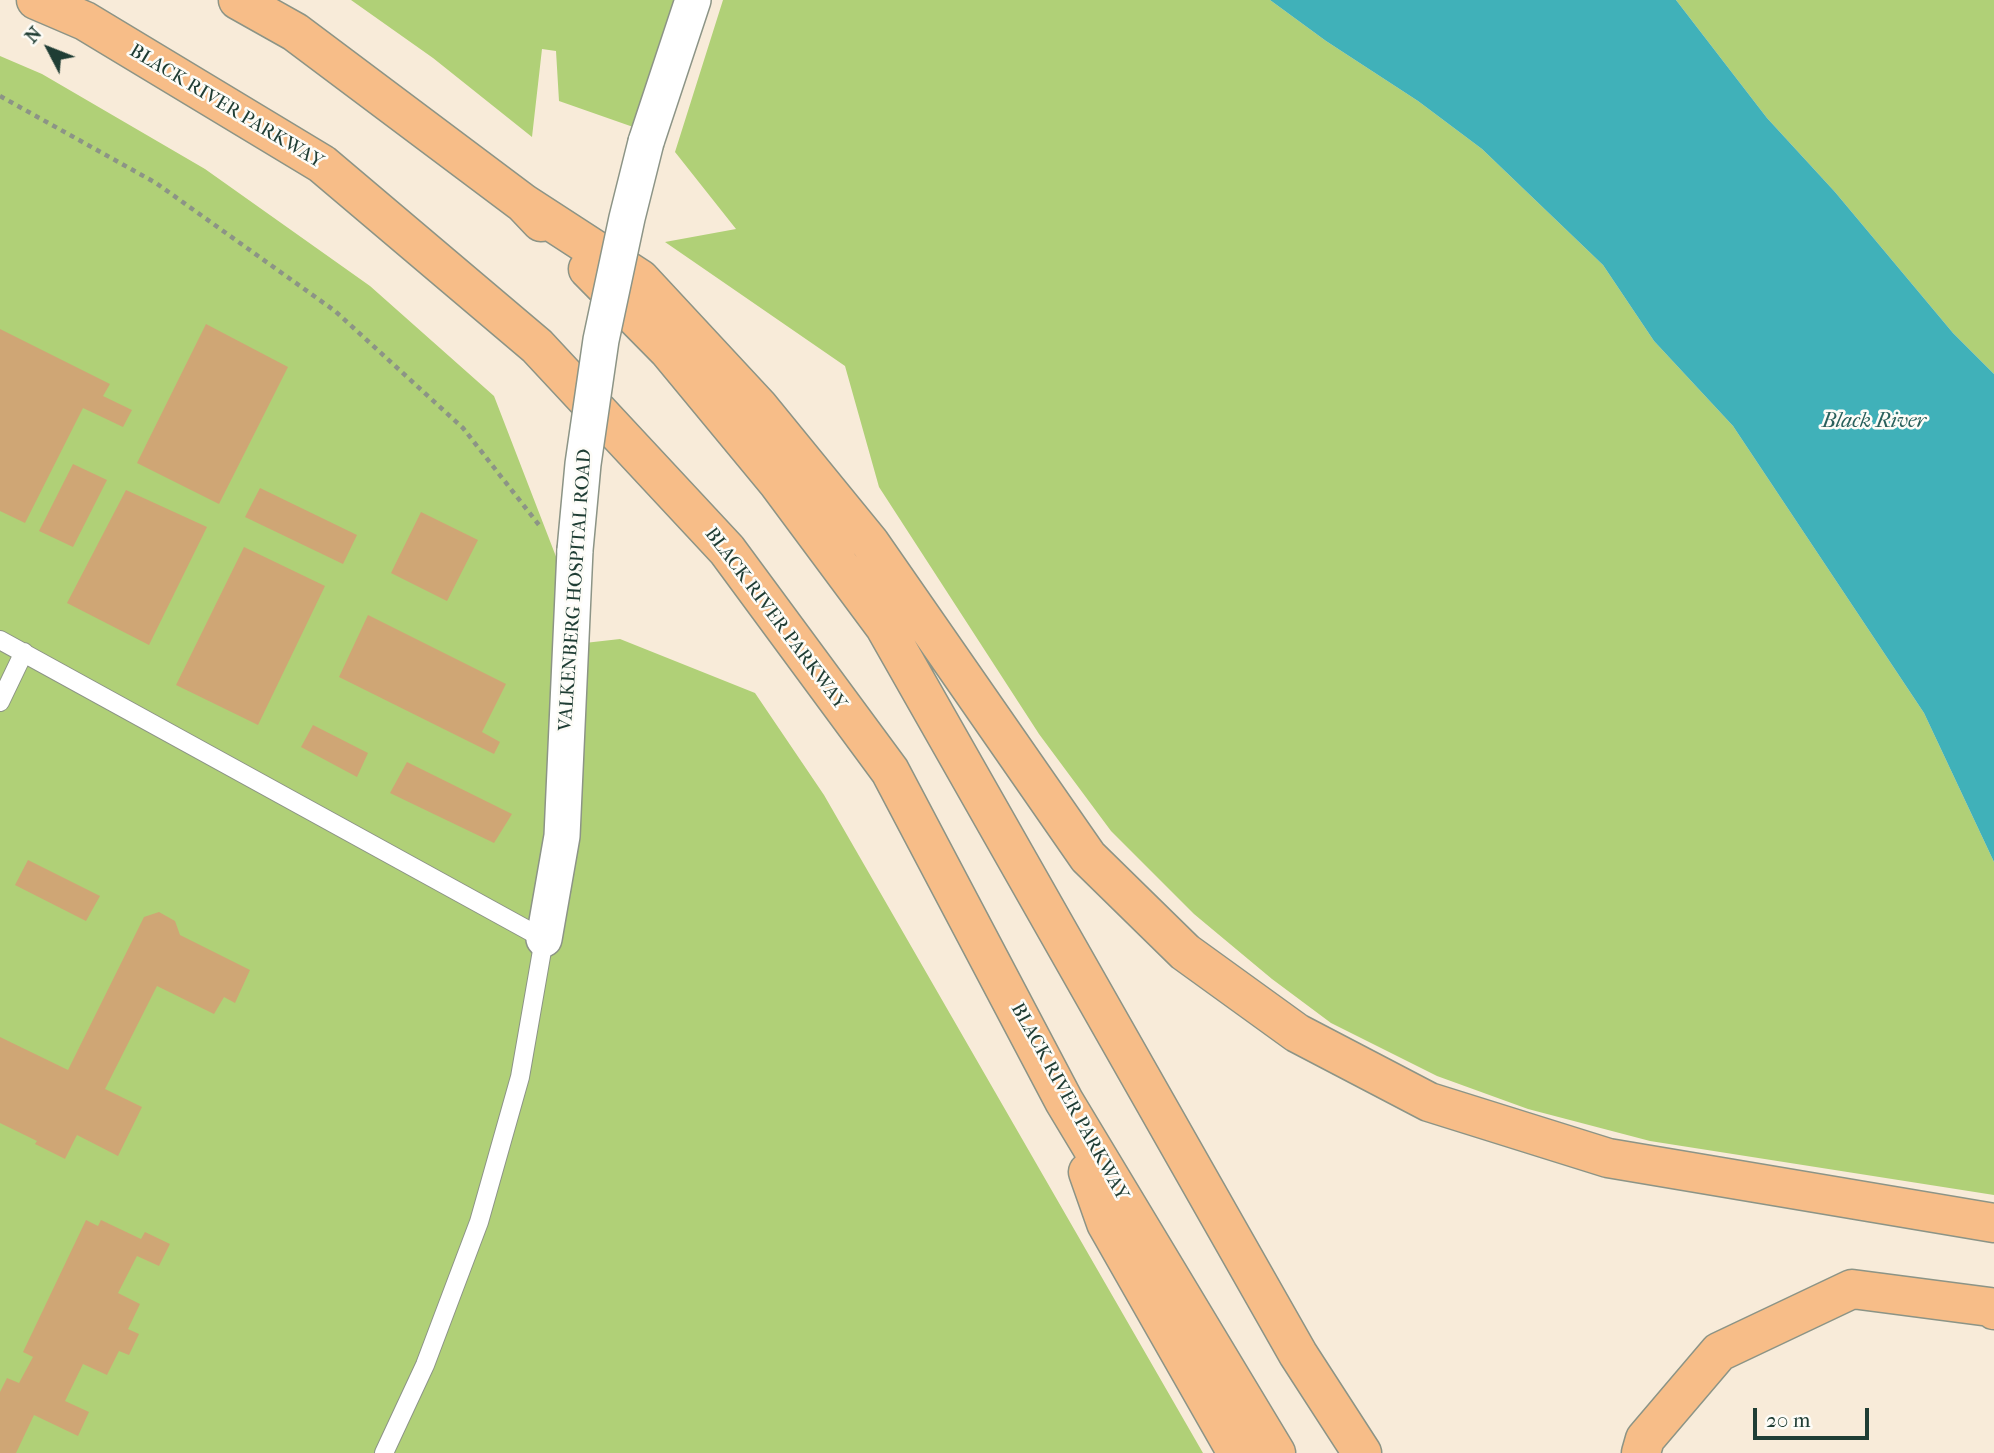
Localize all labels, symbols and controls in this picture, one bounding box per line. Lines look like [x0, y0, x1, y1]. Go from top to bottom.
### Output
north arrow [14, 14, 84, 84]
text: N [20, 22, 46, 48]
street label: BLACK RIVER PARKWAY [125, 40, 327, 174]
water label: Black River [1822, 409, 1926, 435]
street label: VALKENBERG HOSPITAL ROAD [555, 448, 597, 732]
street label: BLACK RIVER PARKWAY [699, 523, 851, 715]
street label: BLACK RIVER PARKWAY [1005, 999, 1133, 1205]
scale bar [1756, 1394, 1871, 1438]
text: 20 m [1766, 1408, 1810, 1432]

